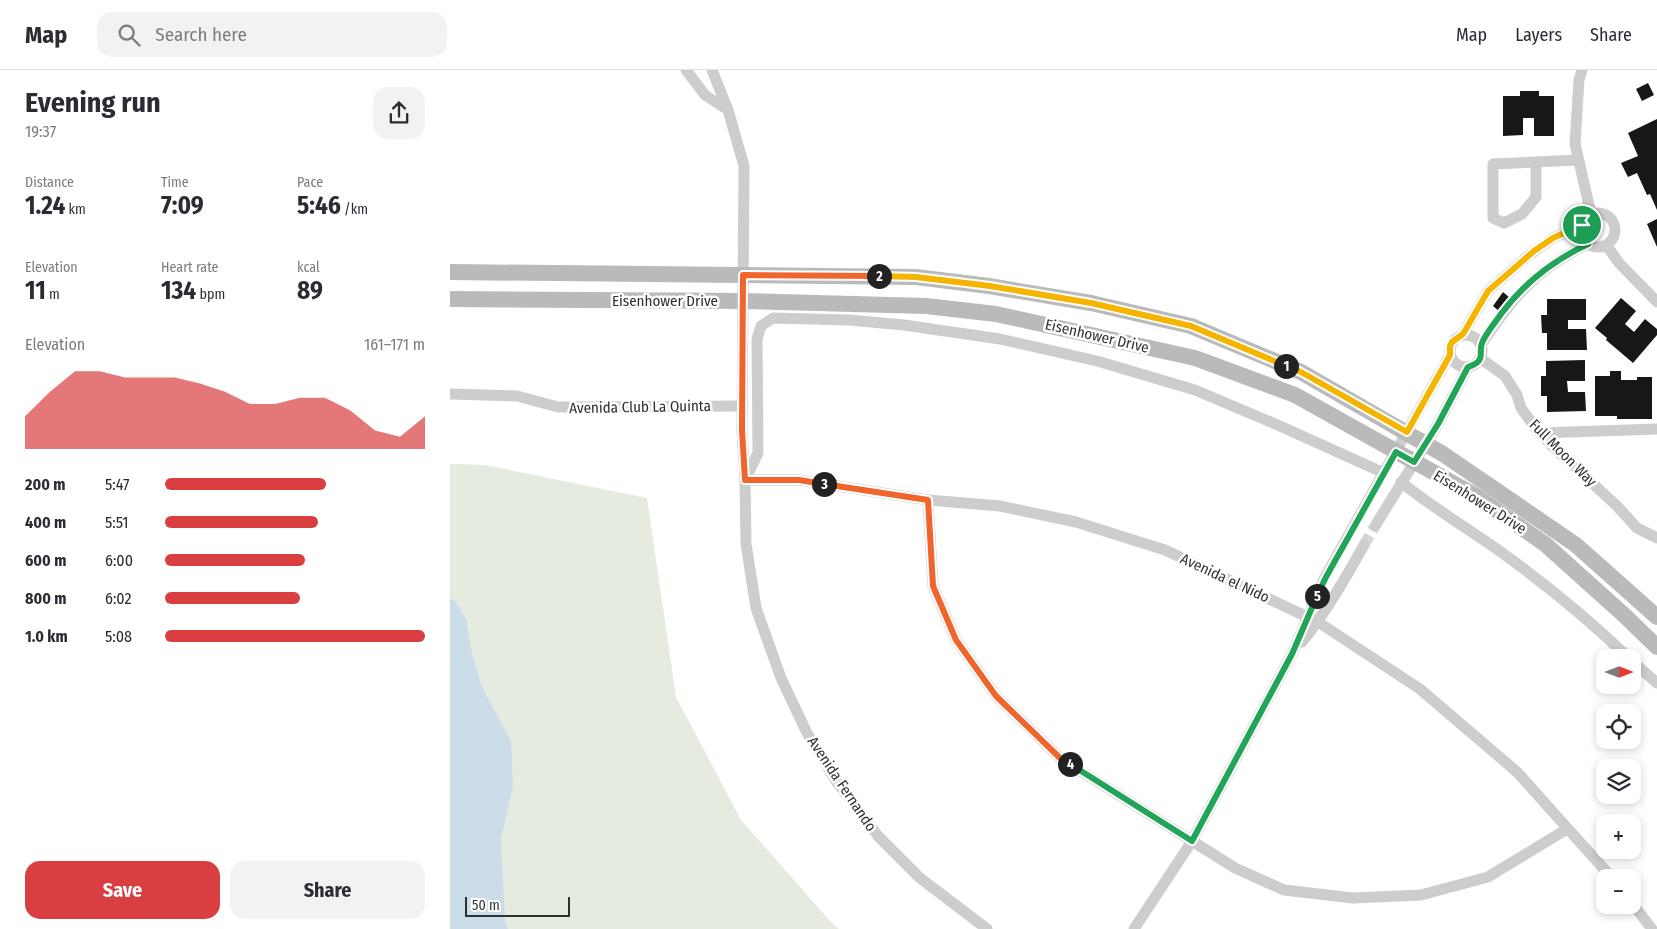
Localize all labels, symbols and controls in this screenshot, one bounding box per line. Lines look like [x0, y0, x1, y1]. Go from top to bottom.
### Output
search box [97, 12, 447, 57]
text: Map [25, 21, 67, 49]
icon: search [115, 21, 143, 49]
text: Search here [155, 23, 247, 46]
text: Map [1456, 24, 1487, 46]
text: Layers [1515, 24, 1562, 46]
text: Share [1590, 24, 1632, 46]
text: Evening run [25, 86, 161, 119]
button: share [373, 87, 425, 139]
text: 19:37 [25, 122, 56, 141]
text: Distance [25, 174, 74, 191]
text: Time [161, 174, 189, 191]
text: Pace [297, 174, 323, 191]
text: 1.24 [25, 191, 65, 221]
text: 7:09 [161, 191, 204, 221]
text: 5:46 [297, 191, 341, 221]
text: km [65, 201, 86, 218]
text: /km [341, 201, 368, 218]
pin [1561, 204, 1603, 246]
icon: arrive [1568, 211, 1596, 239]
text: Elevation [25, 259, 78, 276]
text: Heart rate [161, 259, 218, 276]
text: kcal [297, 259, 320, 276]
pin: 2 [866, 264, 892, 288]
text: 2 [876, 268, 883, 285]
text: 11 [25, 276, 46, 306]
text: 134 [161, 276, 196, 306]
text: 89 [297, 276, 323, 306]
text: m [46, 286, 60, 303]
text: bpm [196, 286, 225, 303]
street label: Eisenhower Drive [612, 292, 718, 310]
street label: Eisenhower Drive [1043, 315, 1151, 357]
text: Elevation [25, 335, 85, 354]
text: 161–171 m [364, 335, 425, 354]
pin: 1 [1274, 354, 1298, 378]
text: 1 [1284, 358, 1289, 375]
street label: Avenida Club La Quinta [569, 397, 711, 417]
street label: Full Moon Way [1526, 416, 1601, 491]
street label: Eisenhower Drive [1430, 466, 1530, 538]
pin: 3 [812, 472, 836, 496]
text: 200 m [25, 475, 65, 494]
text: 5:47 [105, 475, 130, 494]
text: 3 [821, 476, 828, 493]
text: 400 m [25, 513, 66, 532]
text: 5:51 [105, 513, 129, 532]
street label: Avenida el Nido [1178, 550, 1273, 607]
text: 600 m [25, 551, 66, 570]
text: 6:00 [105, 551, 133, 570]
pin: 5 [1304, 584, 1330, 608]
text: 5 [1314, 588, 1321, 605]
text: 800 m [25, 589, 66, 608]
text: 6:02 [105, 589, 132, 608]
text: 1.0 km [25, 627, 68, 646]
text: 5:08 [105, 627, 132, 646]
north arrow [1596, 649, 1641, 694]
map controls [1596, 649, 1641, 914]
button: locate [1596, 704, 1641, 749]
street label: Avenida Fernando [804, 733, 880, 835]
pin: 4 [1058, 752, 1082, 776]
text: 4 [1067, 756, 1074, 773]
button: layers [1596, 759, 1641, 804]
button: + [1596, 814, 1641, 859]
button: Save [25, 861, 220, 919]
button: Share [230, 861, 425, 919]
button: − [1596, 869, 1641, 914]
scale bar [465, 894, 570, 917]
text: 50 m [472, 897, 500, 914]

